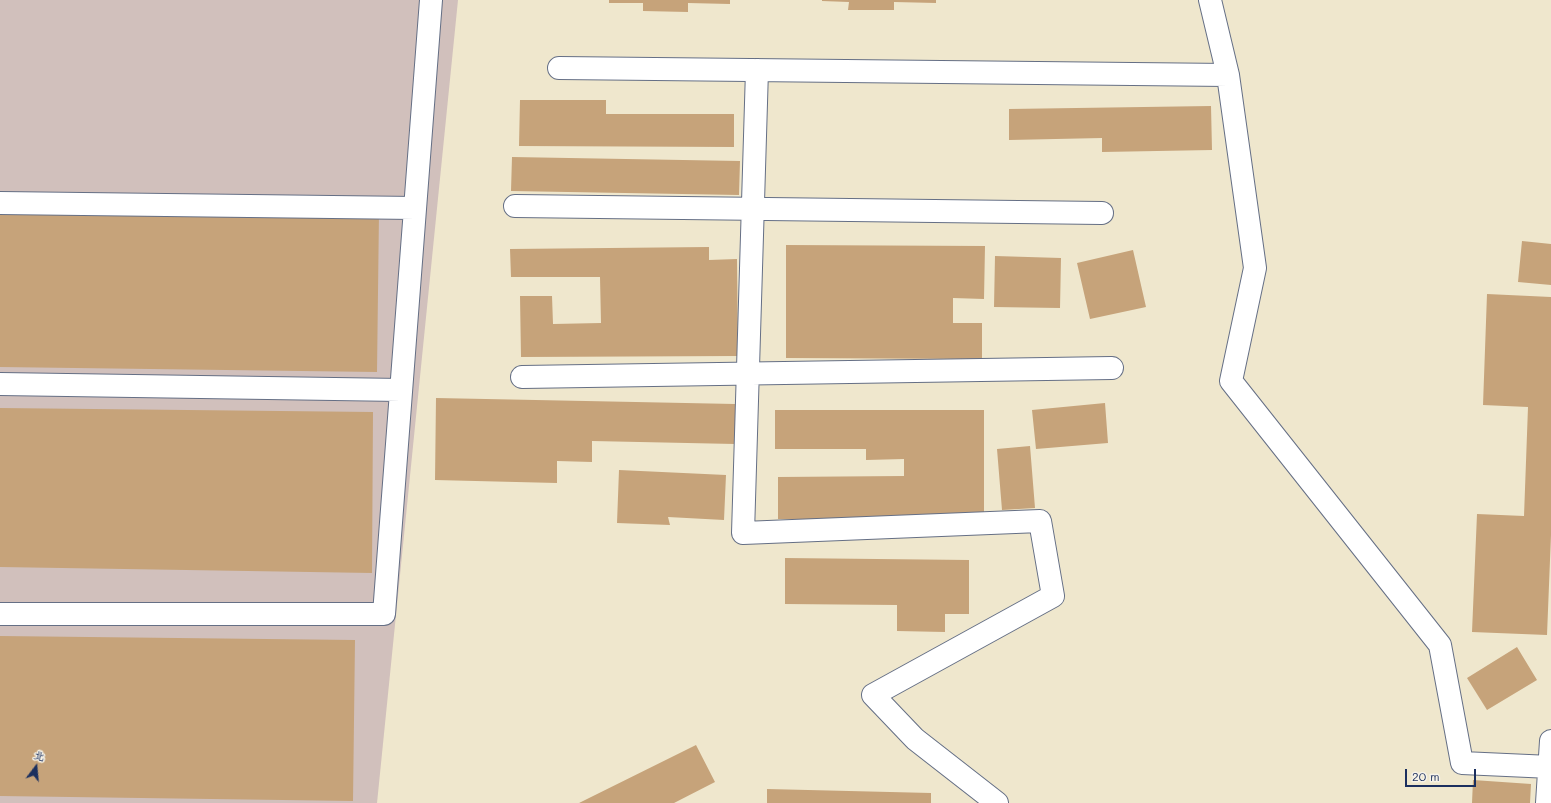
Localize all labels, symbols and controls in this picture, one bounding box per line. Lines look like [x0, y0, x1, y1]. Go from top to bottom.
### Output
text: 北 [32, 746, 47, 764]
north arrow [16, 747, 56, 787]
scale bar [1407, 761, 1478, 787]
text: 20 m [1412, 768, 1440, 784]

